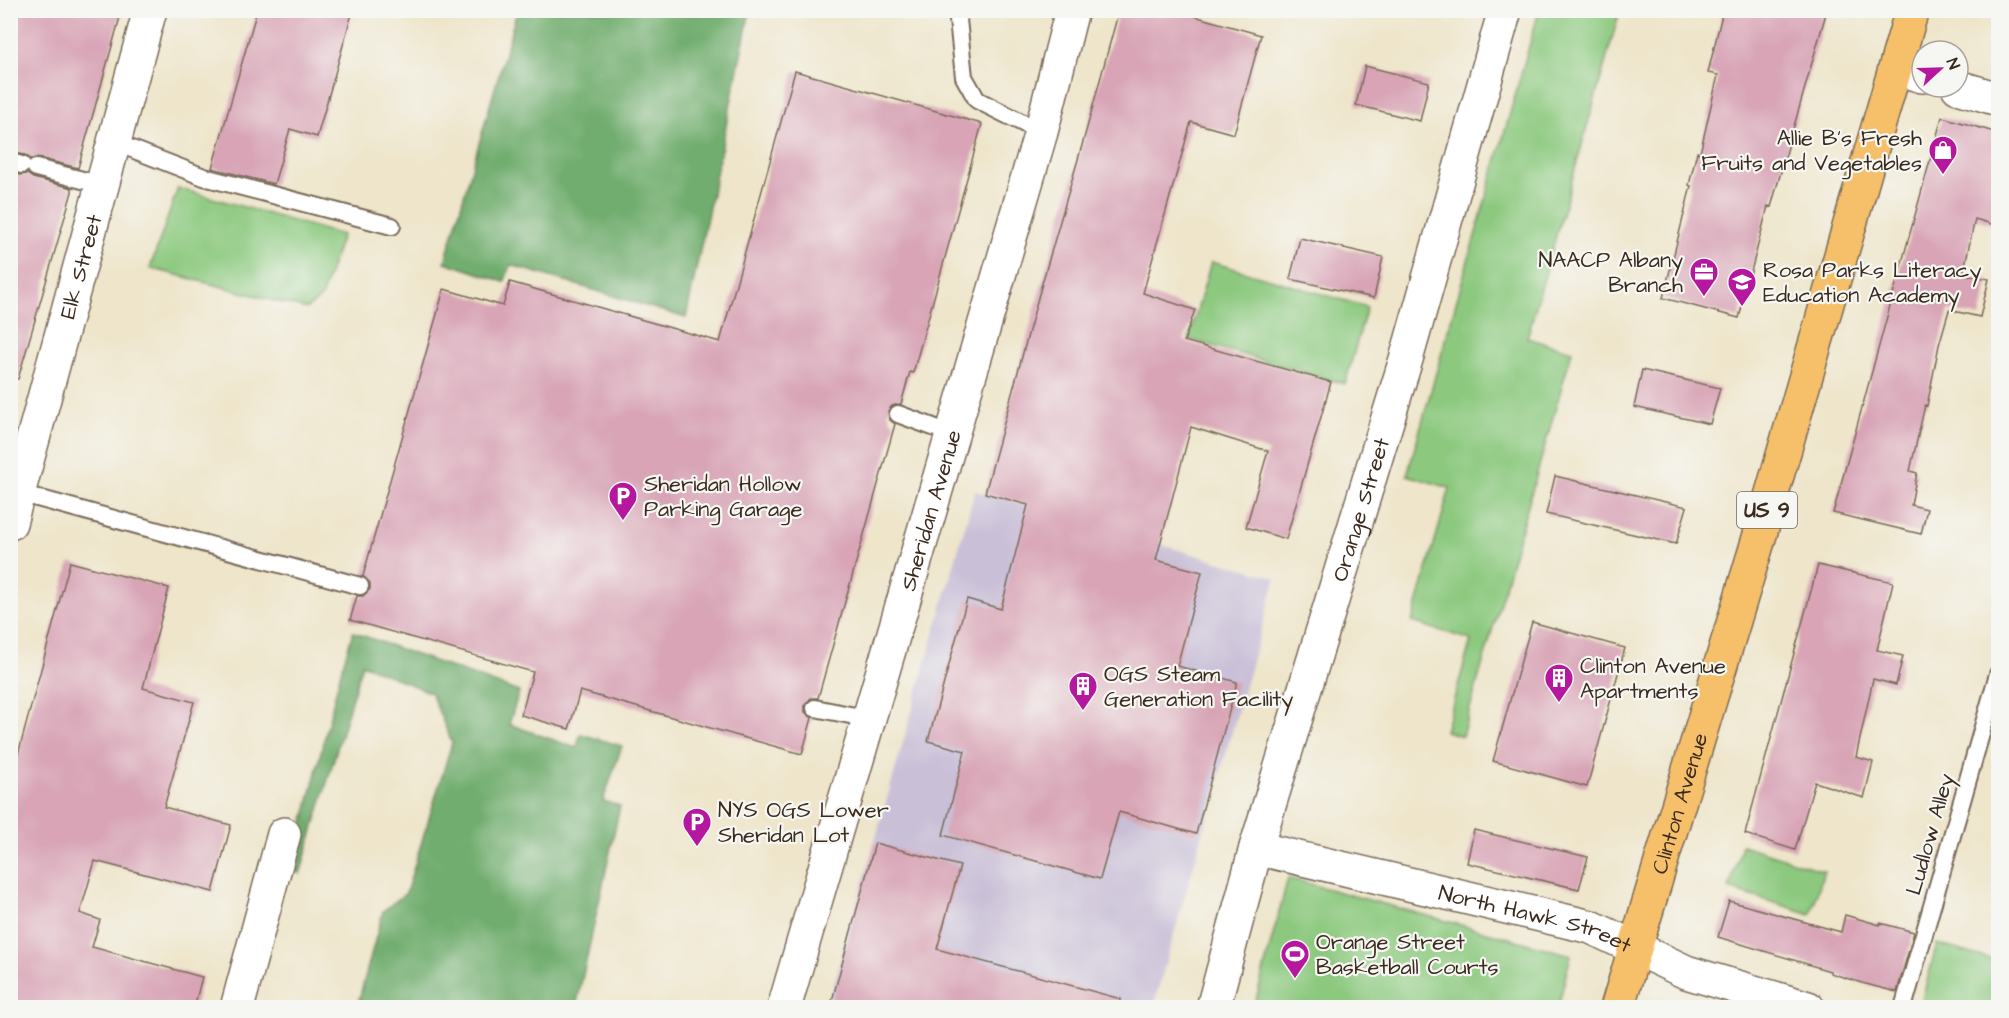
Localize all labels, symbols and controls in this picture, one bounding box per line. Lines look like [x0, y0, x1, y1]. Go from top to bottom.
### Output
north arrow [1910, 39, 1970, 99]
text: N [1941, 55, 1965, 73]
place label: Allie B's Fresh Fruits and Vegetables [1701, 123, 1922, 180]
shop icon: Allie B's Fresh Fruits and Vegetables [1927, 134, 1959, 176]
street label: Elk Street [52, 211, 111, 322]
place label: NAACP Albany Branch [1538, 245, 1683, 301]
place label: Rosa Parks Literacy Education Academy [1763, 255, 1982, 312]
office icon: NAACP Albany Branch [1688, 256, 1720, 298]
school or university icon: Rosa Parks Literacy Education Academy [1726, 266, 1758, 308]
street label: Sheridan Avenue [893, 426, 970, 595]
street label: Orange Street [1325, 434, 1398, 586]
place label: Sheridan Hollow Parking Garage [644, 469, 802, 526]
parking icon: Sheridan Hollow Parking Garage [607, 480, 639, 522]
road number: US 9 [1737, 492, 1797, 528]
place label: Clinton Avenue Apartments [1580, 651, 1726, 707]
place label: OGS Steam Generation Facility [1104, 659, 1293, 716]
building icon: Clinton Avenue Apartments [1543, 662, 1575, 704]
building icon: OGS Steam Generation Facility [1067, 670, 1099, 712]
street label: Clinton Avenue [1644, 729, 1716, 878]
street label: Ludlow Alley [1898, 770, 1964, 899]
place label: NYS OGS Lower Sheridan Lot [718, 795, 889, 851]
parking icon: NYS OGS Lower Sheridan Lot [681, 806, 713, 848]
street label: North Hawk Street [1435, 878, 1636, 961]
place label: Orange Street Basketball Courts [1316, 927, 1499, 983]
sports icon: Orange Street Basketball Courts [1279, 938, 1311, 980]

